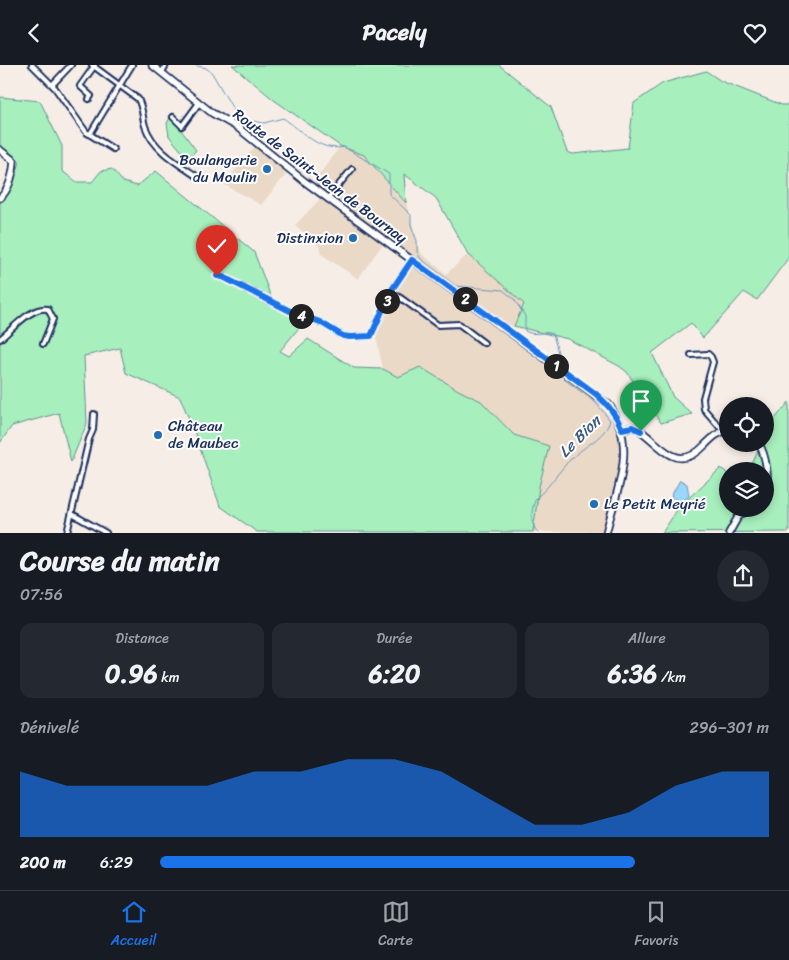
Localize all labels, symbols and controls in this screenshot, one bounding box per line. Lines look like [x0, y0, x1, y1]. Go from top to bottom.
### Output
text: Pacely [362, 13, 427, 52]
icon: back [20, 19, 48, 47]
icon: heart [741, 19, 769, 47]
street label: Route de Saint-Jean de Bournay [227, 102, 413, 251]
place label: Boulangerie du Moulin [179, 147, 257, 190]
marker: Boulangerie du Moulin [261, 163, 273, 175]
pin [196, 225, 238, 276]
place label: Distinxion [277, 225, 343, 251]
icon: check [203, 232, 231, 260]
marker: Distinxion [347, 232, 359, 244]
pin: 2 [452, 287, 478, 311]
text: 2 [461, 287, 470, 312]
pin: 3 [374, 289, 400, 313]
text: 3 [384, 289, 391, 314]
pin: 4 [288, 303, 314, 329]
text: 4 [297, 304, 306, 329]
pin: 1 [544, 353, 568, 379]
text: 1 [553, 354, 560, 379]
pin [620, 380, 662, 431]
icon: arrive [627, 387, 655, 415]
map controls [719, 397, 774, 517]
button: locate [719, 397, 774, 452]
water label: Le Bion [551, 406, 609, 465]
place label: Château de Maubec [168, 413, 239, 456]
marker: Château de Maubec [152, 429, 164, 441]
button: layers [719, 462, 774, 517]
place label: Le Petit Meyrié [604, 491, 706, 517]
marker: Le Petit Meyrié [588, 498, 600, 510]
text: Course du matin [20, 536, 220, 585]
button: share [717, 550, 769, 602]
text: 07:56 [20, 580, 63, 609]
text: Distance [116, 626, 169, 651]
text: Durée [376, 626, 413, 651]
text: Allure [628, 626, 666, 651]
text: 0.96 [105, 651, 158, 696]
text: 6:20 [369, 651, 420, 696]
text: 6:36 [608, 651, 657, 696]
text: km [158, 665, 180, 690]
text: /km [657, 665, 686, 690]
text: Dénivelé [20, 713, 79, 742]
text: 296–301 m [690, 713, 769, 742]
text: 200 m [20, 848, 66, 877]
text: 6:29 [100, 848, 133, 877]
tab: Accueil [111, 898, 157, 953]
tab: Carte [378, 898, 413, 953]
tab: Favoris [635, 898, 678, 953]

